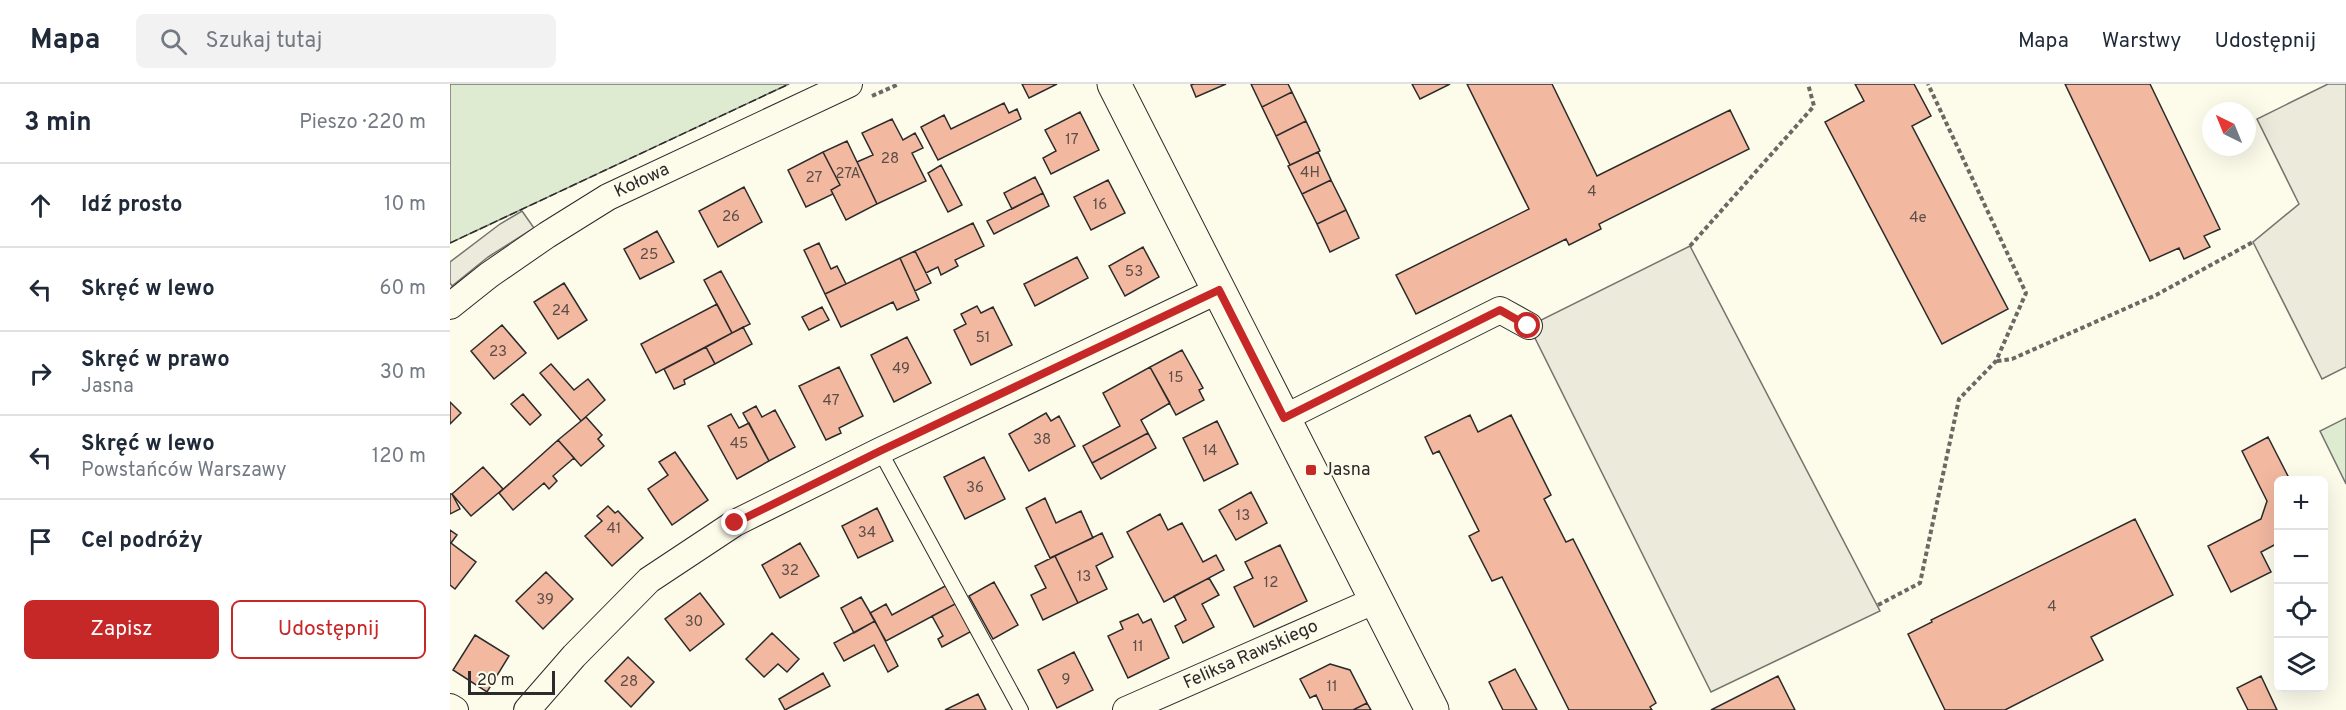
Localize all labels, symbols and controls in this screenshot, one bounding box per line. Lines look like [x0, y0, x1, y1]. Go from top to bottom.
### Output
search box [136, 14, 556, 68]
text: Mapa [30, 23, 100, 59]
icon: search [157, 25, 190, 58]
text: Szukaj tutaj [205, 28, 322, 55]
text: Mapa [2018, 28, 2069, 55]
text: Warstwy [2102, 28, 2181, 55]
text: Udostępnij [2214, 28, 2316, 55]
north arrow [2202, 102, 2256, 156]
text: 3 min [24, 107, 92, 140]
text: Pieszo · 220 m [299, 110, 426, 136]
house number: 17 [1065, 131, 1079, 150]
house number: 28 [881, 150, 899, 169]
street label: Kołowa [611, 158, 673, 204]
house number: 4H [1300, 164, 1320, 183]
house number: 27A [835, 165, 861, 184]
house number: 27 [806, 169, 823, 188]
house number: 4 [1587, 183, 1597, 202]
icon: ahead [24, 189, 57, 222]
text: Idź prosto [81, 192, 183, 219]
text: 10 m [384, 192, 426, 218]
house number: 16 [1093, 196, 1107, 215]
house number: 26 [722, 208, 740, 227]
house number: 4e [1909, 209, 1927, 228]
house number: 25 [640, 246, 658, 265]
house number: 53 [1125, 263, 1143, 282]
icon: left [24, 273, 57, 306]
text: Skręć w lewo [81, 276, 215, 303]
text: 60 m [380, 276, 426, 302]
house number: 24 [552, 302, 570, 321]
route start [1514, 312, 1540, 338]
house number: 51 [976, 329, 990, 348]
house number: 23 [489, 343, 507, 362]
text: Skręć w prawo [81, 347, 230, 374]
icon: right [24, 357, 57, 390]
text: 30 m [380, 360, 426, 386]
house number: 49 [892, 360, 910, 379]
house number: 15 [1169, 369, 1183, 388]
text: Jasna [81, 374, 134, 400]
house number: 47 [823, 392, 840, 411]
text: Skręć w lewo [81, 431, 215, 458]
house number: 38 [1033, 431, 1051, 450]
house number: 45 [730, 435, 748, 454]
icon: left [24, 441, 57, 474]
house number: 14 [1203, 442, 1217, 461]
text: 120 m [372, 444, 426, 470]
text: Powstańców Warszawy [81, 458, 286, 484]
place label: Jasna [1323, 459, 1370, 482]
marker: Jasna [1304, 463, 1318, 477]
map controls [2274, 476, 2328, 692]
button: + [2274, 476, 2328, 530]
house number: 36 [966, 479, 984, 498]
house number: 13 [1236, 507, 1250, 526]
route end [721, 509, 747, 535]
house number: 41 [607, 520, 621, 539]
house number: 34 [858, 524, 876, 543]
icon: arrive [24, 525, 57, 558]
text: Cel podróży [81, 528, 203, 555]
button: − [2274, 530, 2328, 584]
house number: 32 [781, 562, 799, 581]
house number: 13 [1077, 568, 1091, 587]
house number: 12 [1264, 574, 1278, 593]
button: locate [2274, 584, 2328, 638]
house number: 39 [536, 591, 554, 610]
house number: 4 [2047, 598, 2057, 617]
button: Zapisz [24, 600, 219, 659]
button: Udostępnij [231, 600, 426, 659]
house number: 30 [685, 613, 703, 632]
street label: Feliksa Rawskiego [1180, 615, 1322, 695]
house number: 11 [1132, 638, 1144, 657]
button: layers [2274, 638, 2328, 692]
scale bar [468, 668, 555, 696]
text: 20 m [477, 671, 514, 691]
house number: 9 [1062, 671, 1070, 690]
house number: 28 [620, 673, 638, 692]
house number: 11 [1326, 678, 1338, 697]

